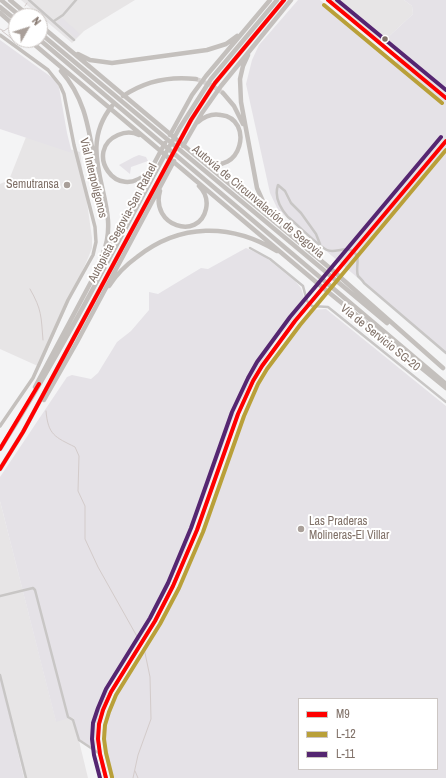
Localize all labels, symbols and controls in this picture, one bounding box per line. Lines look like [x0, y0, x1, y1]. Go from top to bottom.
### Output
north arrow [8, 8, 48, 48]
text: N [29, 14, 44, 28]
unlabelled marker [380, 34, 390, 44]
street label: Vial Interpolígonos [76, 137, 110, 219]
street label: Autovía de Circunvalación de Segovia [189, 143, 327, 261]
street label: Autopista Segovia-San Rafael [86, 161, 160, 285]
place label: Semutransa [6, 178, 59, 192]
marker: Semutransa [62, 180, 72, 190]
street label: Vía de Servicio SG-20 [337, 301, 423, 375]
place label: Las Praderas Molineras-El Villar [309, 515, 389, 543]
marker: Las Praderas Molineras-El Villar [296, 524, 306, 534]
legend [298, 698, 438, 770]
text: M9 [336, 706, 350, 722]
text: L-12 [336, 726, 356, 742]
text: L-11 [336, 746, 355, 762]

